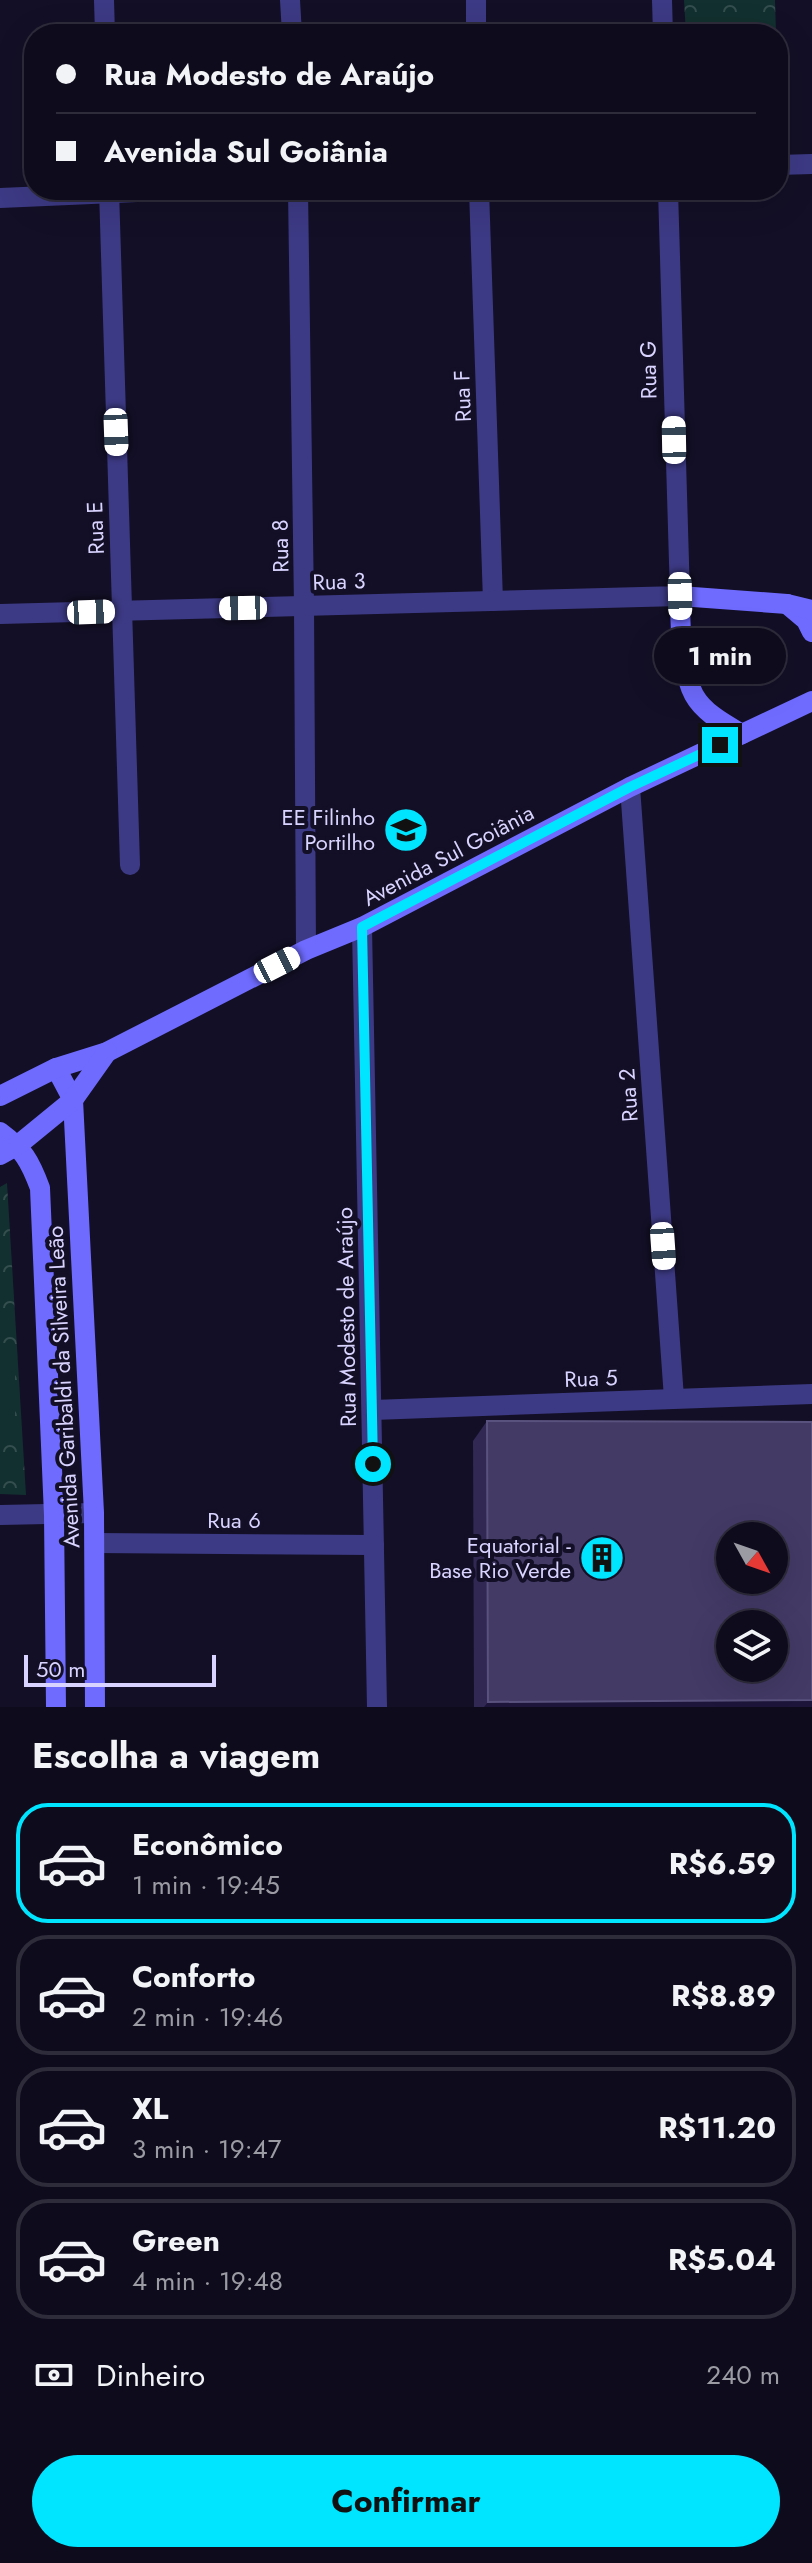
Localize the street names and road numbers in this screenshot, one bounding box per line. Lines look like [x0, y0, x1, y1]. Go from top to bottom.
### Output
street label: Rua G [631, 341, 665, 399]
street label: Rua F [445, 369, 479, 423]
street label: Rua E [78, 501, 112, 555]
street label: Rua 8 [264, 519, 296, 573]
street label: Rua 3 [312, 564, 366, 598]
street label: Avenida Sul Goiânia [357, 796, 539, 914]
street label: Rua 2 [610, 1067, 646, 1123]
street label: Rua Modesto de Araújo [328, 1207, 364, 1427]
street label: Avenida Garibaldi da Silveira Leão [39, 1225, 87, 1549]
street label: Rua 5 [564, 1361, 618, 1395]
street label: Rua 6 [207, 1504, 261, 1536]

